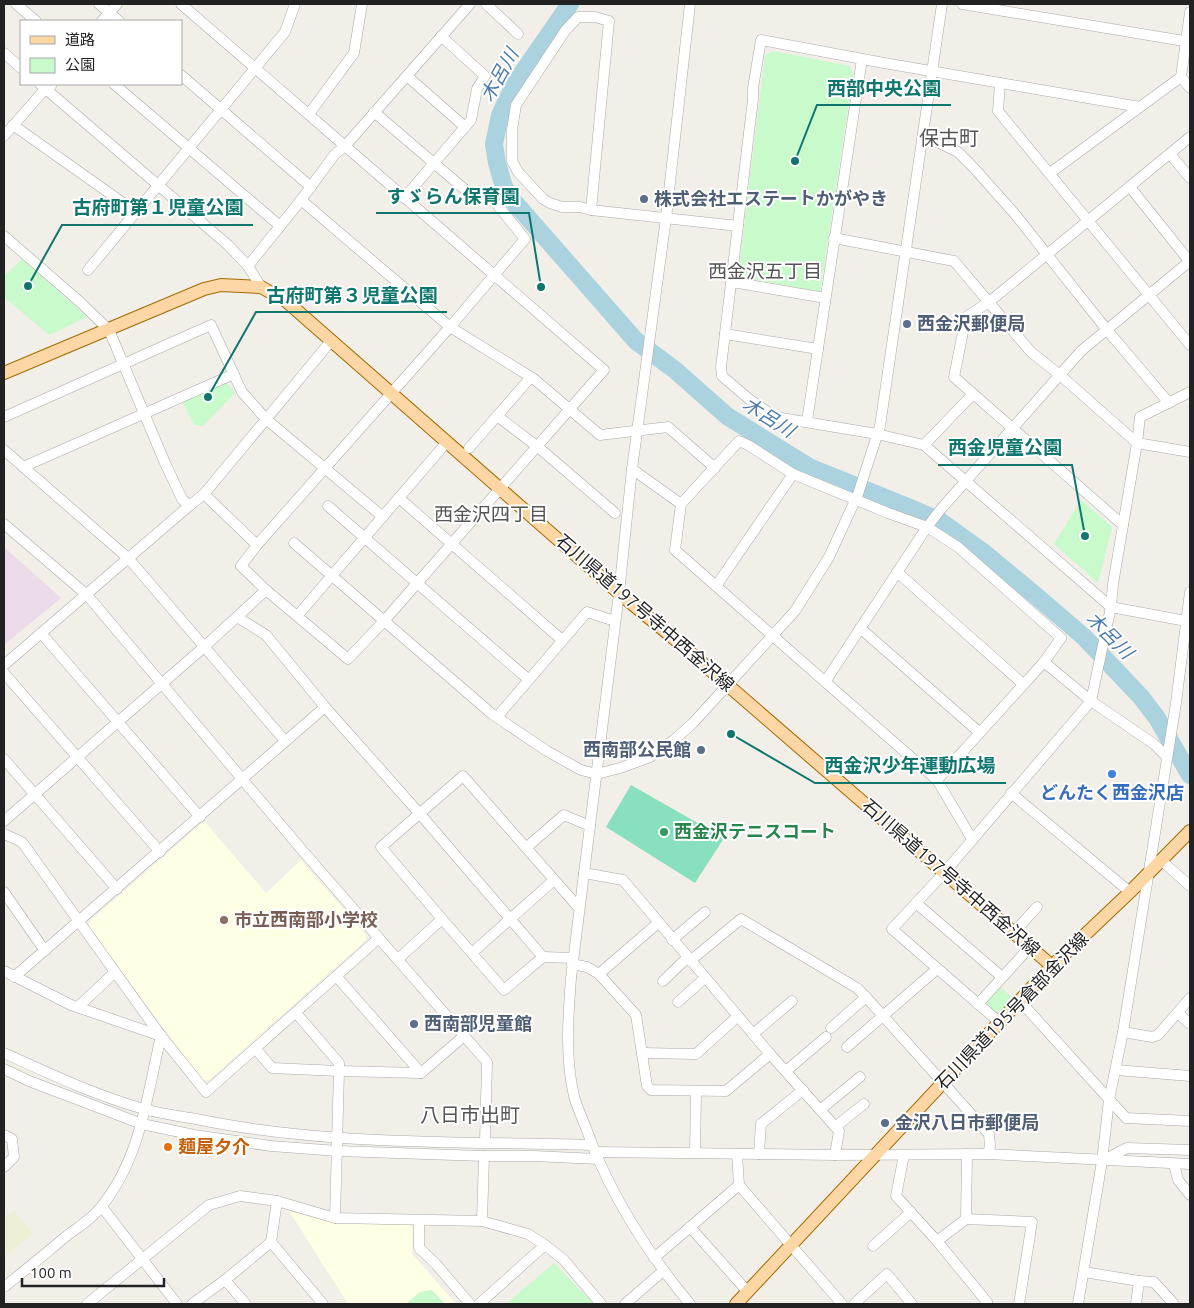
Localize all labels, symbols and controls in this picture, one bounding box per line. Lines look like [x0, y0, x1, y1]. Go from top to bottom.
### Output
legend [20, 20, 182, 85]
text: 道路 [65, 31, 95, 48]
water label: 木呂川 [476, 43, 523, 105]
text: 公園 [65, 56, 95, 73]
callout: 西部中央公園 [817, 71, 951, 105]
text: 西部中央公園 [827, 77, 941, 99]
district label: 保古町 [919, 126, 979, 149]
callout: すゞらん保育園 [376, 179, 529, 213]
text: すゞらん保育園 [386, 185, 520, 207]
place label: 株式会社エステートかがやき [654, 188, 888, 208]
callout: 古府町第１児童公園 [62, 191, 253, 225]
marker: 株式会社エステートかがやき [638, 193, 650, 205]
text: 古府町第１児童公園 [72, 196, 244, 218]
district label: 西金沢五丁目 [708, 260, 822, 282]
callout: 古府町第３児童公園 [256, 278, 447, 312]
text: 古府町第３児童公園 [266, 284, 438, 306]
place label: 西金沢郵便局 [917, 313, 1025, 333]
marker: 西金沢郵便局 [901, 318, 913, 330]
water label: 木呂川 [739, 393, 801, 442]
callout: 西金児童公園 [938, 431, 1072, 465]
text: 西金児童公園 [948, 436, 1062, 458]
district label: 西金沢四丁目 [434, 503, 548, 525]
street label: 石川県道197号寺中西金沢線 [553, 530, 738, 695]
water label: 木呂川 [1082, 607, 1139, 664]
place label: 西南部公民館 [583, 739, 691, 759]
marker: 西南部公民館 [695, 744, 707, 756]
callout: 西金沢少年運動広場 [815, 749, 1006, 783]
text: 西金沢少年運動広場 [824, 754, 996, 776]
marker: どんたく西金沢店 [1106, 768, 1118, 780]
place label: どんたく西金沢店 [1040, 782, 1184, 802]
street label: 石川県道197号寺中西金沢線 [859, 795, 1044, 960]
place label: 西金沢テニスコート [674, 821, 836, 841]
marker: 西金沢テニスコート [658, 826, 670, 838]
place label: 市立西南部小学校 [234, 909, 378, 929]
marker: 市立西南部小学校 [218, 914, 230, 926]
street label: 石川県道195号倉部金沢線 [931, 928, 1092, 1093]
place label: 西南部児童館 [424, 1013, 532, 1033]
marker: 西南部児童館 [408, 1018, 420, 1030]
district label: 八日市出町 [420, 1103, 520, 1126]
place label: 金沢八日市郵便局 [895, 1112, 1039, 1132]
marker: 金沢八日市郵便局 [879, 1117, 891, 1129]
place label: 麺屋夕介 [178, 1136, 250, 1156]
marker: 麺屋夕介 [162, 1141, 174, 1153]
scale bar [22, 1256, 165, 1288]
text: 100 m [30, 1264, 72, 1281]

